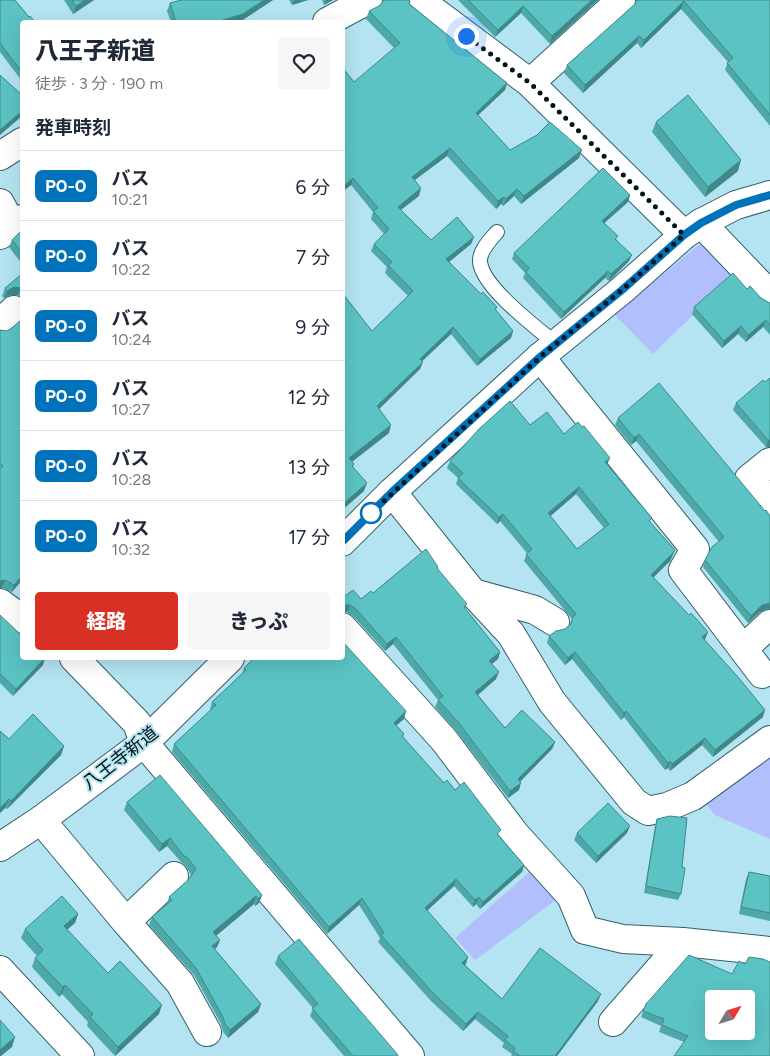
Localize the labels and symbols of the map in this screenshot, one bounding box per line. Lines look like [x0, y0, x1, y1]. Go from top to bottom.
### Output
your location [454, 24, 479, 49]
unlabelled marker [360, 502, 382, 524]
street label: 八王寺新道 [78, 722, 162, 794]
north arrow [705, 990, 755, 1040]

